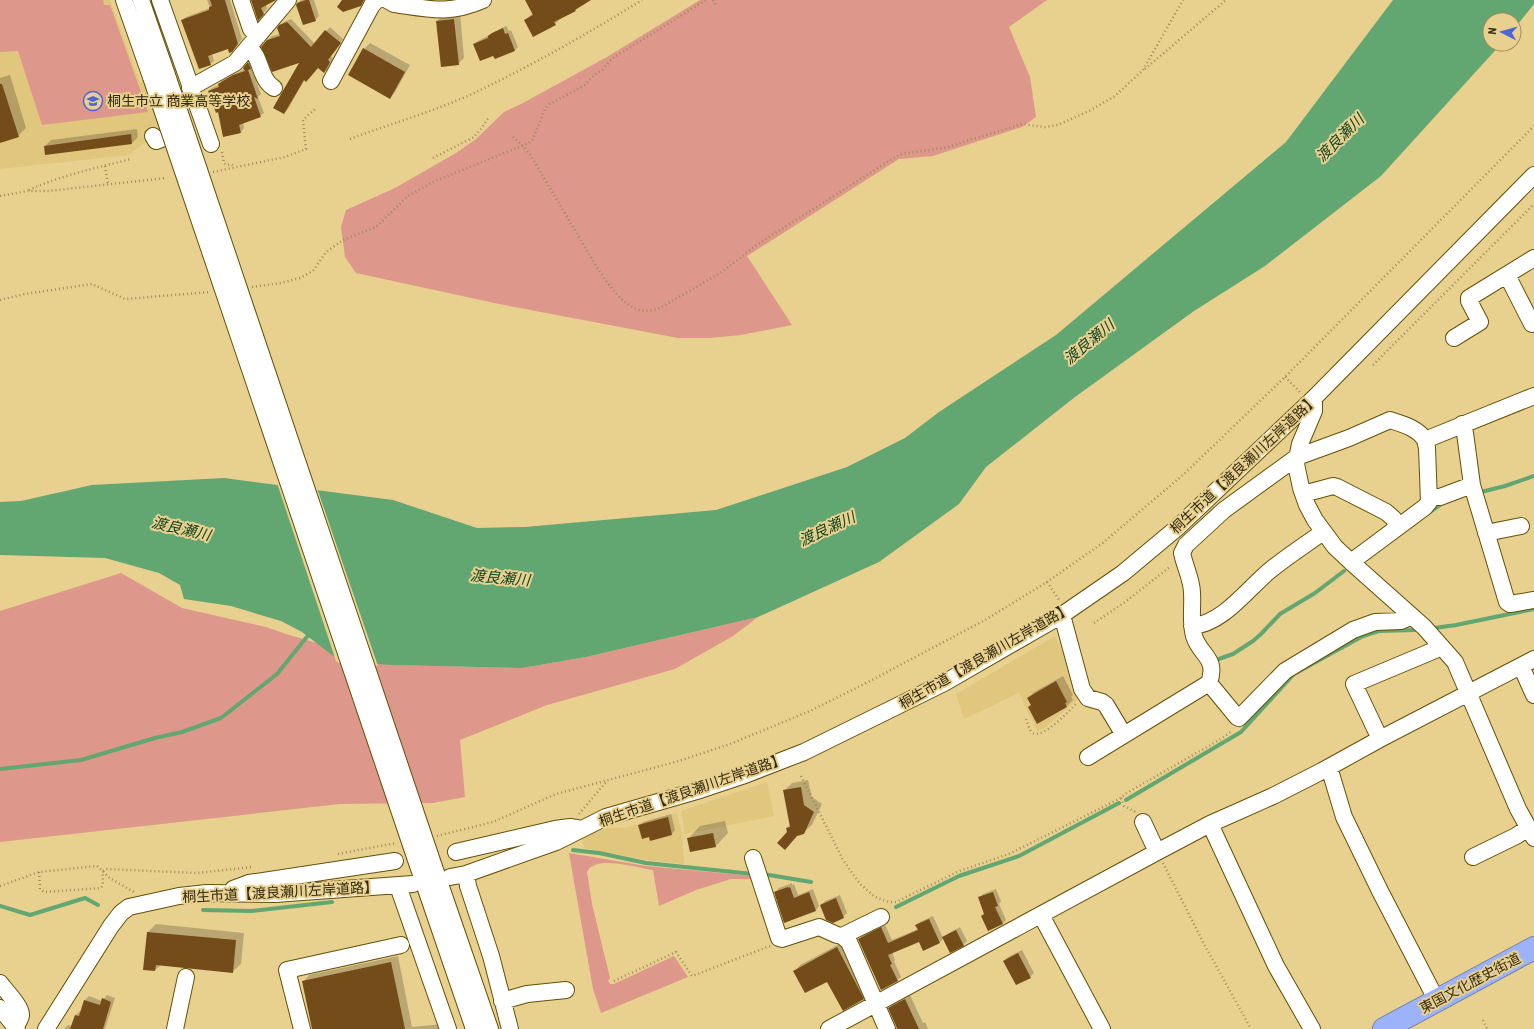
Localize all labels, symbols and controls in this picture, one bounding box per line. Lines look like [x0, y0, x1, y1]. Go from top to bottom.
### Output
north arrow [1482, 12, 1522, 52]
text: N [1486, 27, 1499, 35]
school or university icon: 桐生市立 商業高等学校 [82, 90, 104, 112]
place label: 桐生市立 商業高等学校 [107, 93, 250, 109]
water label: 渡良瀬川 [1312, 109, 1369, 166]
water label: 渡良瀬川 [1060, 315, 1119, 368]
street label: 桐生市道【渡良瀬川左岸道路】 [1167, 391, 1321, 537]
water label: 渡良瀬川 [796, 507, 860, 550]
water label: 渡良瀬川 [150, 513, 214, 545]
water label: 渡良瀬川 [469, 566, 533, 590]
street label: 桐生市道【渡良瀬川左岸道路】 [896, 600, 1074, 712]
street label: 桐生市道【渡良瀬川左岸道路】 [597, 751, 787, 829]
street label: 桐生市道【渡良瀬川左岸道路】 [182, 879, 378, 905]
street label: 東国文化歴史街道 [1417, 950, 1523, 1016]

